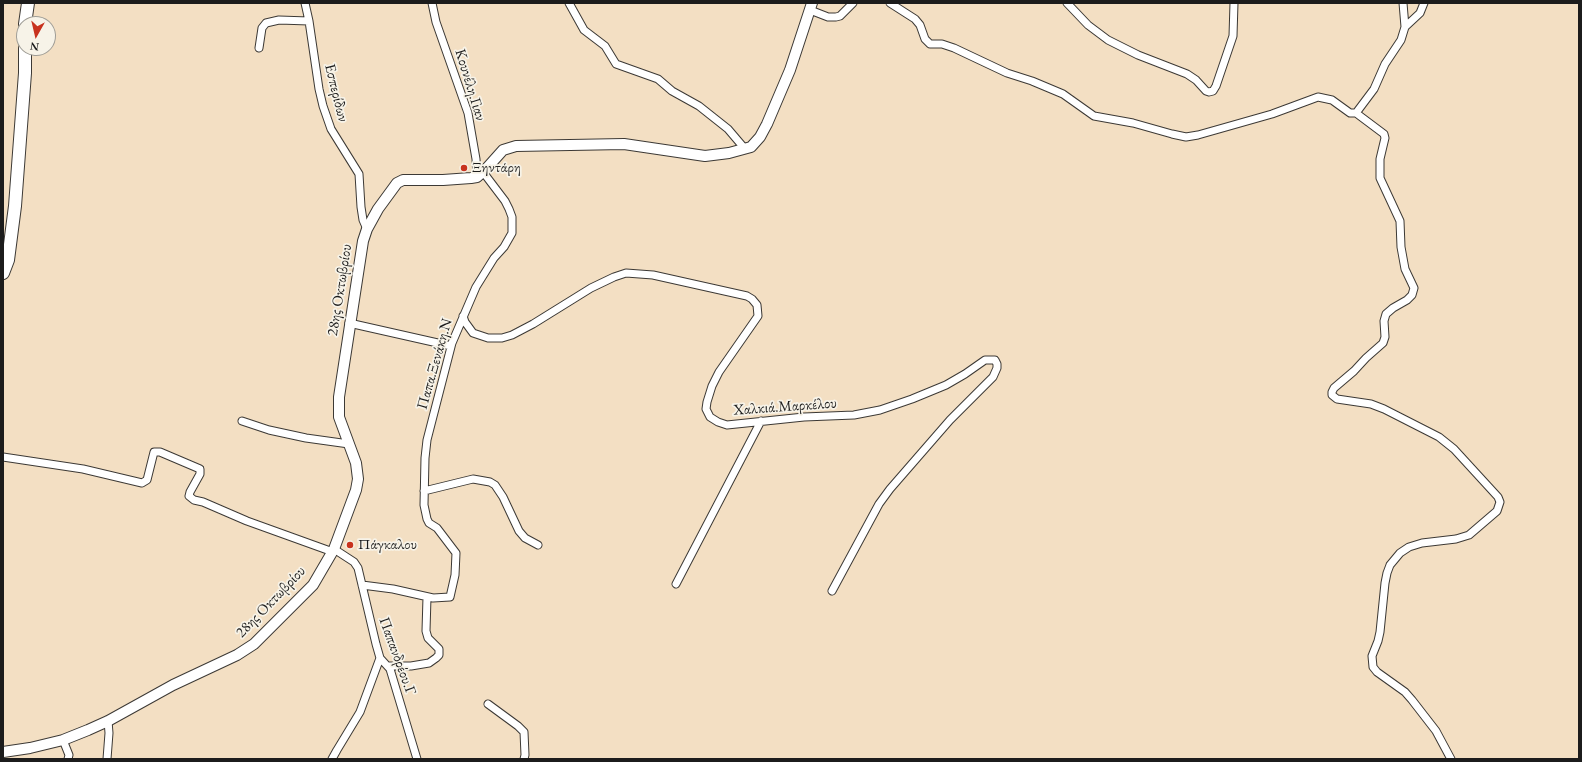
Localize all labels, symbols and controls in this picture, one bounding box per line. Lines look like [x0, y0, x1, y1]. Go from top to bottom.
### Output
north arrow [16, 16, 56, 56]
text: N [29, 39, 40, 54]
street label: Κουνέλη.Γιαν [451, 47, 489, 123]
street label: Εσπερίδων [320, 62, 352, 124]
place label: Ξηντάρη [472, 159, 521, 177]
marker: Ξηντάρη [459, 163, 469, 173]
street label: 28ης Οκτωβρίου [324, 243, 356, 337]
street label: Παπα.Ξενάκη.Ν [413, 316, 457, 412]
street label: Χαλκιά.Μαρκέλου [733, 394, 837, 420]
place label: Πάγκαλου [358, 536, 417, 554]
marker: Πάγκαλου [345, 540, 355, 550]
street label: 28ης Οκτωβρίου [232, 562, 310, 642]
street label: Παπανδρέου.Γ [375, 615, 419, 697]

